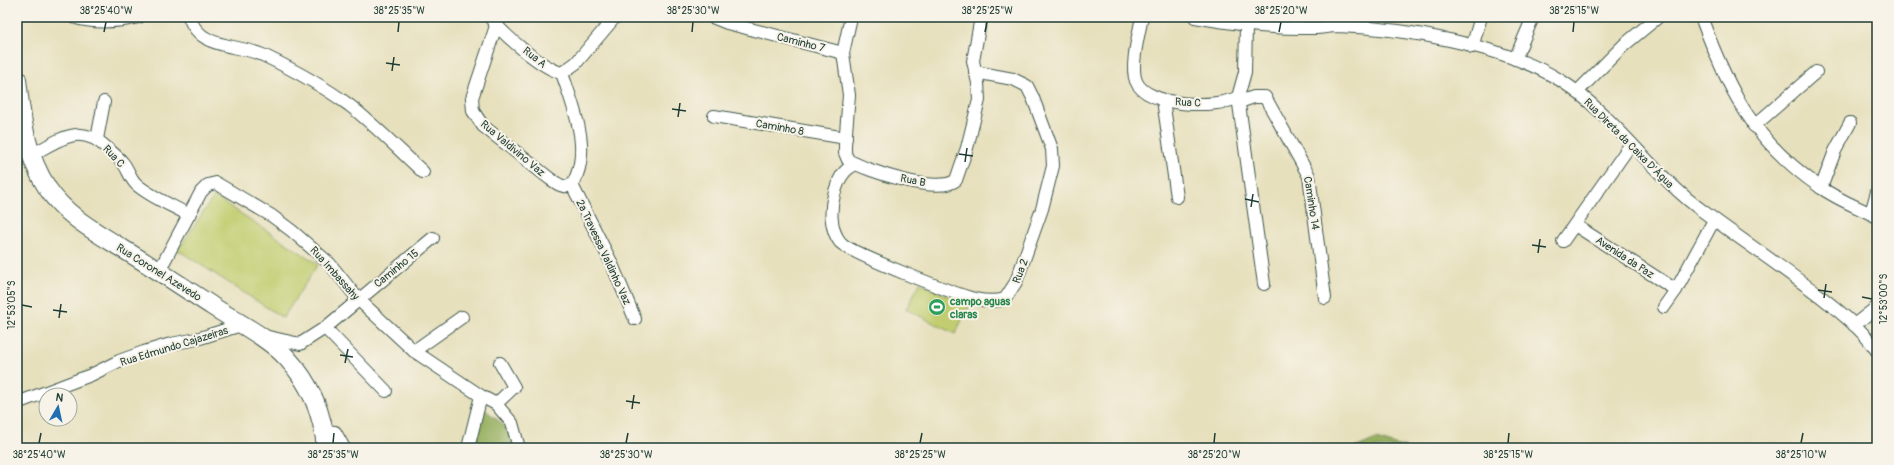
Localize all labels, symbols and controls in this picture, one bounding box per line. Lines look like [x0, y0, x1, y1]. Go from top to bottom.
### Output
text: 38°25'40"W [79, 5, 133, 17]
text: 38°25'35"W [373, 5, 425, 17]
text: 38°25'30"W [667, 5, 720, 17]
text: 38°25'25"W [961, 5, 1013, 17]
text: 38°25'20"W [1254, 5, 1308, 17]
text: 38°25'15"W [1549, 5, 1599, 17]
street label: Caminho 7 [776, 30, 826, 55]
street label: Rua A [520, 44, 549, 71]
street label: Rua C [1175, 95, 1202, 110]
street label: Rua Direta da Caixa D'Água [1581, 96, 1676, 191]
street label: Caminho 8 [755, 117, 805, 138]
street label: Rua Valdivino Vaz [478, 118, 548, 179]
street label: Rua C [100, 142, 127, 171]
street label: Rua B [899, 172, 927, 189]
street label: Caminho 14 [1301, 175, 1322, 231]
street label: 2ª Travessa Valdinho Vaz [573, 197, 634, 307]
street label: Avenida da Paz [1593, 234, 1657, 281]
street label: Rua Coronel Azevedo [114, 241, 204, 304]
street label: Rua Imbassahy [307, 244, 362, 303]
street label: Caminho 15 [371, 246, 421, 290]
street label: Rua 2 [1010, 257, 1031, 285]
text: 12°53'00"S [1878, 274, 1890, 324]
text: 12°53'05"S [6, 280, 18, 330]
place label: campo aguas claras [949, 295, 1010, 321]
sports icon: campo aguas claras [927, 297, 947, 317]
street label: Rua Edmundo Cajazeiras [119, 324, 230, 369]
north arrow [38, 387, 78, 427]
text: N [55, 391, 65, 405]
text: 38°25'40"W [12, 449, 66, 461]
text: 38°25'35"W [307, 449, 359, 461]
text: 38°25'30"W [600, 449, 653, 461]
text: 38°25'25"W [894, 449, 946, 461]
text: 38°25'20"W [1187, 449, 1241, 461]
text: 38°25'15"W [1483, 449, 1533, 461]
text: 38°25'10"W [1775, 449, 1827, 461]

